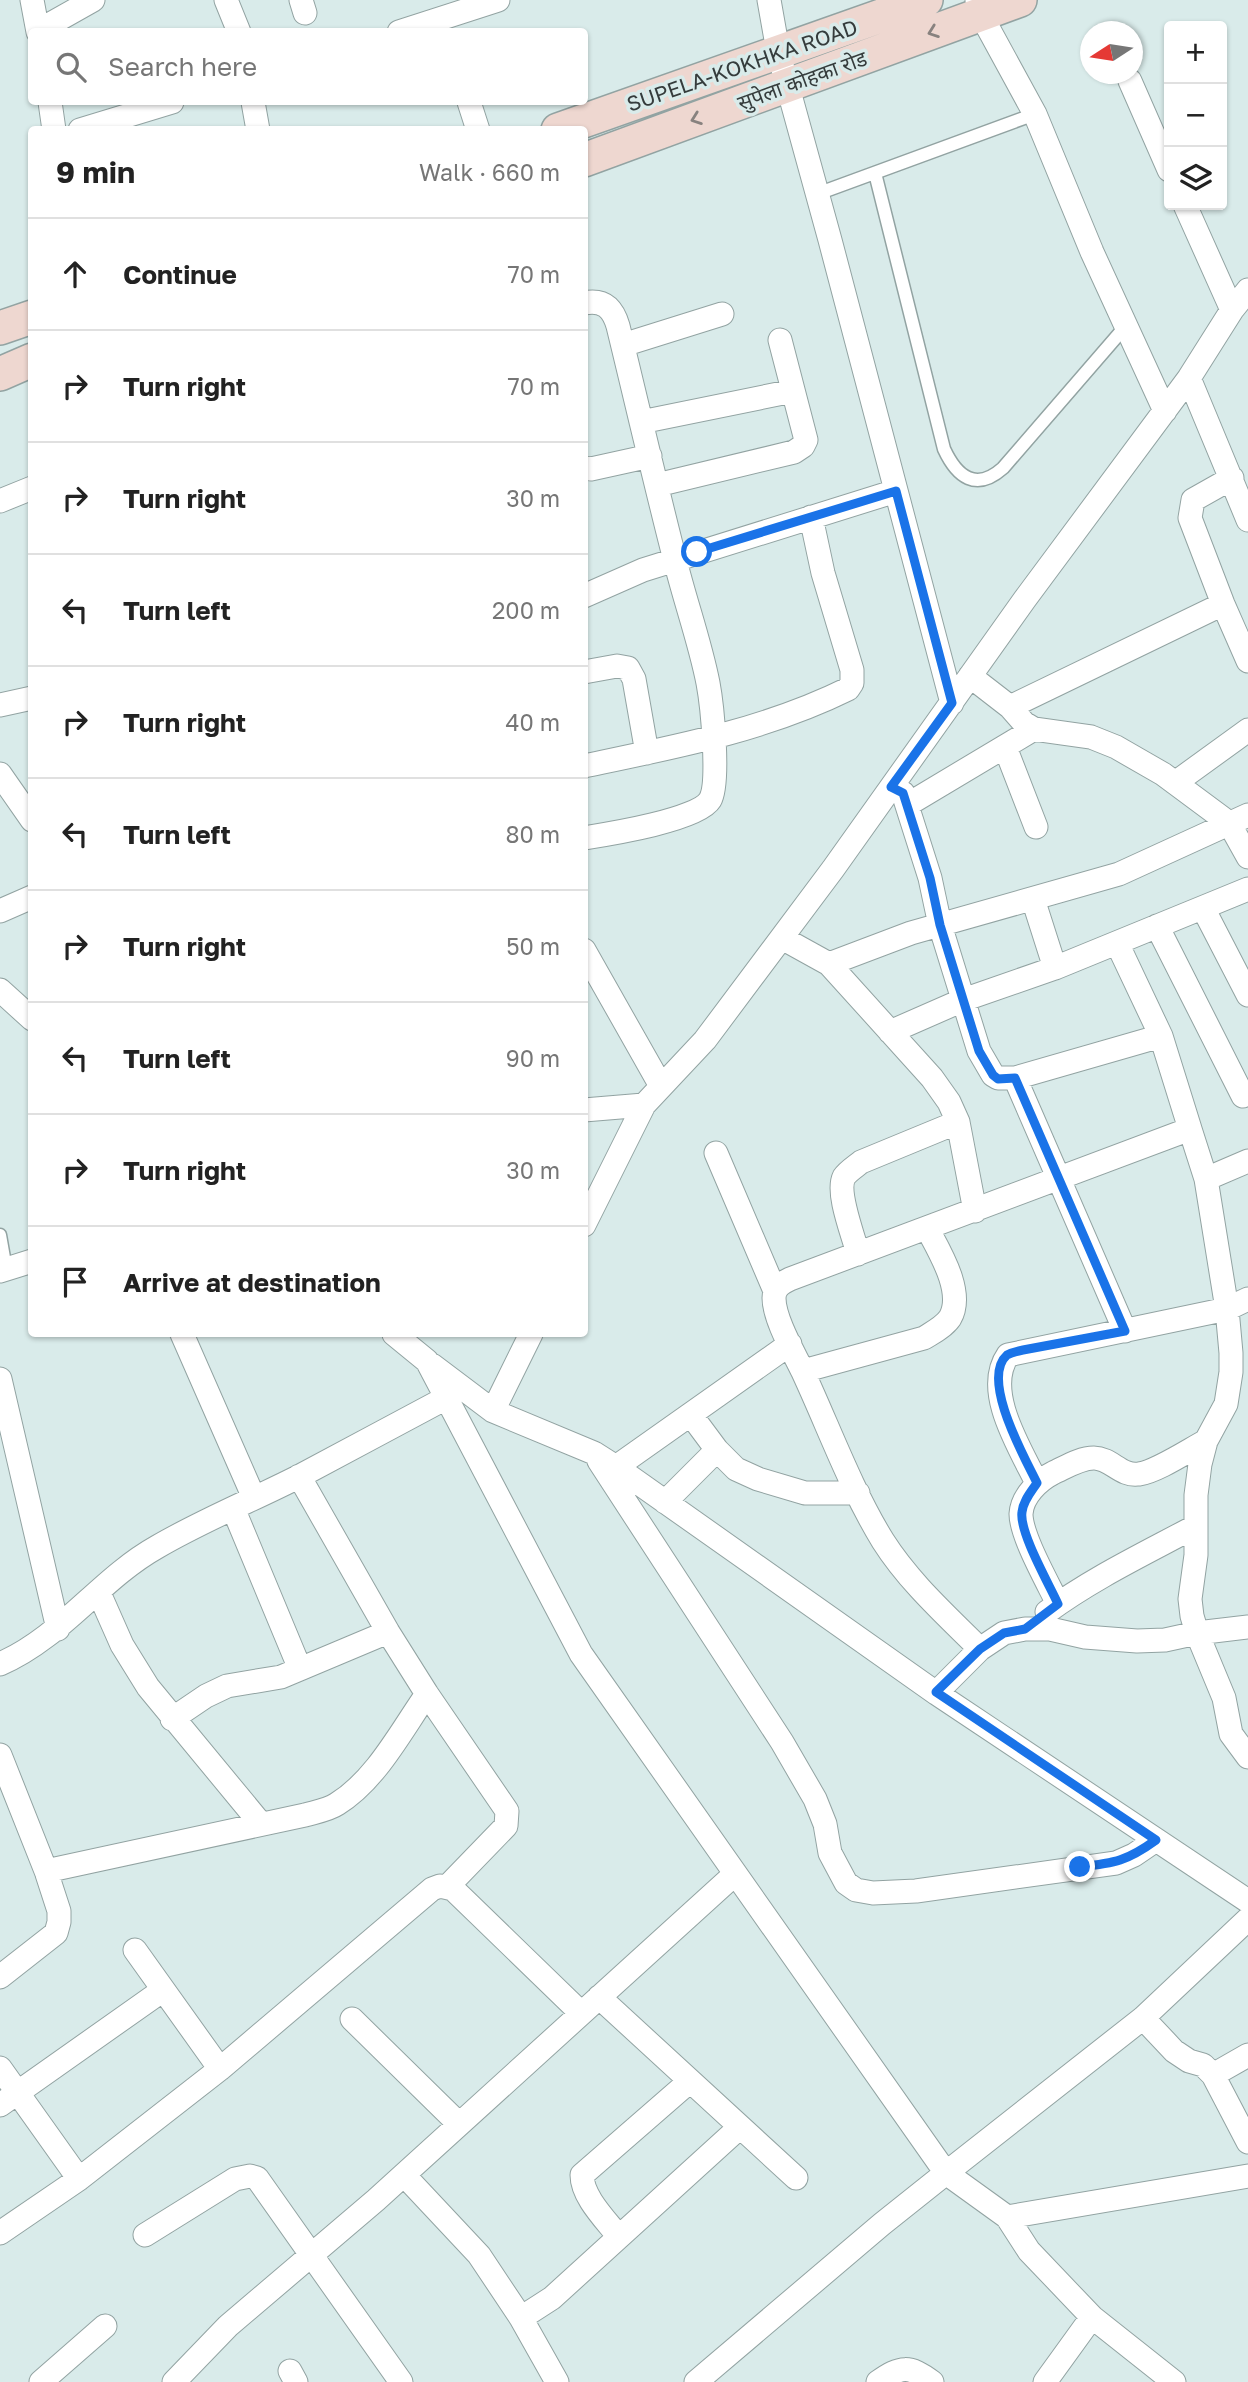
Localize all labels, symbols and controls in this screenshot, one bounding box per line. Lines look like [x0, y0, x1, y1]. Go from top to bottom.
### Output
street label: SUPELA-KOKHKA ROAD [623, 13, 861, 117]
north arrow [1080, 21, 1143, 84]
map controls [1164, 21, 1227, 210]
button: + [1164, 21, 1227, 84]
one-way arrow [927, 24, 939, 38]
search box [28, 28, 588, 105]
street label: सुपेला कोहका रोड [734, 44, 871, 116]
icon: search [52, 48, 90, 86]
text: Search here [108, 51, 257, 82]
button: − [1164, 84, 1227, 147]
one-way arrow [691, 110, 703, 124]
button: layers [1164, 147, 1227, 210]
text: 9 min [56, 154, 135, 190]
text: Walk · 660 m [419, 158, 560, 186]
icon: ahead [56, 255, 94, 293]
text: Continue [123, 259, 237, 290]
text: 70 m [507, 260, 560, 288]
icon: right [56, 367, 94, 405]
text: Turn right [123, 371, 246, 402]
text: 70 m [507, 372, 560, 400]
icon: right [56, 479, 94, 517]
text: Turn right [123, 483, 246, 514]
text: 30 m [506, 484, 560, 512]
route start [681, 536, 712, 567]
icon: left [56, 591, 94, 629]
text: Turn left [123, 595, 231, 626]
text: 200 m [492, 596, 560, 624]
icon: right [56, 703, 94, 741]
text: Turn right [123, 707, 246, 738]
text: 40 m [506, 708, 560, 736]
icon: left [56, 815, 94, 853]
text: Turn left [123, 819, 231, 850]
text: 80 m [506, 820, 560, 848]
icon: right [56, 927, 94, 965]
text: Turn right [123, 931, 246, 962]
text: 50 m [506, 932, 560, 960]
icon: left [56, 1039, 94, 1077]
text: Turn left [123, 1043, 231, 1074]
text: 90 m [506, 1044, 560, 1072]
icon: right [56, 1151, 94, 1189]
text: Turn right [123, 1155, 246, 1186]
text: 30 m [506, 1156, 560, 1184]
icon: arrive [56, 1263, 94, 1301]
text: Arrive at destination [123, 1267, 381, 1298]
route end [1064, 1851, 1095, 1882]

